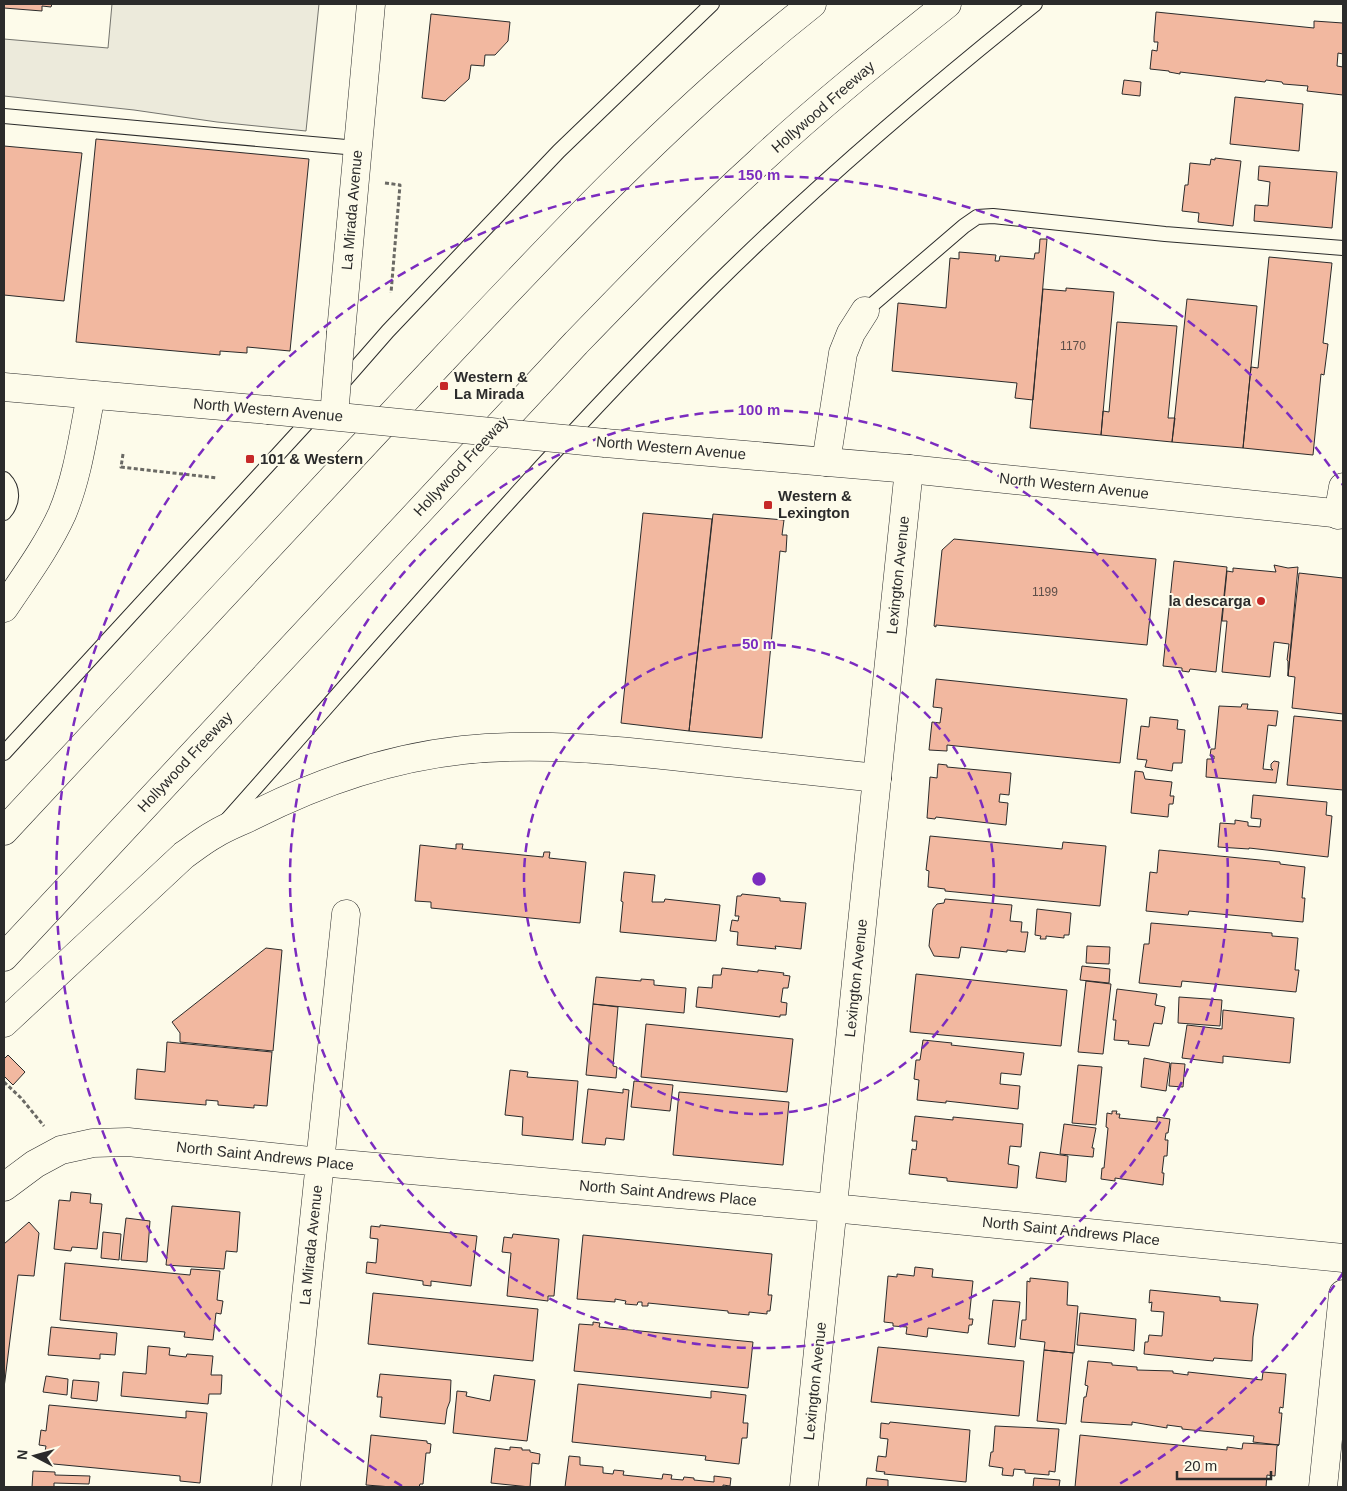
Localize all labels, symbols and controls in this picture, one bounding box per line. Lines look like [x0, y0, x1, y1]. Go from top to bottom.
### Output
street label: Hollywood Freeway [768, 57, 878, 156]
street label: La Mirada Avenue [338, 149, 365, 271]
text: 150 m [738, 166, 780, 183]
house number: 1170 [1060, 339, 1086, 353]
place label: Western & La Mirada [454, 368, 528, 402]
marker: Western & La Mirada [438, 380, 450, 392]
street label: North Western Avenue [192, 394, 344, 425]
text: 100 m [738, 401, 780, 418]
street label: Hollywood Freeway [410, 412, 512, 519]
street label: North Western Avenue [595, 432, 747, 463]
place label: 101 & Western [260, 450, 363, 467]
marker: 101 & Western [244, 453, 256, 465]
street label: North Western Avenue [998, 469, 1150, 502]
place label: Western & Lexington [778, 487, 852, 521]
marker: Western & Lexington [762, 499, 774, 511]
street label: Lexington Avenue [883, 515, 912, 635]
house number: 1199 [1032, 585, 1058, 599]
place label: la descarga [1168, 592, 1252, 609]
marker: la descarga [1255, 595, 1267, 607]
text: 50 m [742, 635, 776, 652]
street label: Hollywood Freeway [134, 708, 236, 815]
centre of rings [750, 870, 768, 888]
street label: Lexington Avenue [841, 918, 870, 1038]
street label: North Saint Andrews Place [175, 1138, 355, 1173]
street label: North Saint Andrews Place [578, 1176, 758, 1209]
street label: La Mirada Avenue [296, 1184, 325, 1306]
street label: North Saint Andrews Place [981, 1213, 1161, 1248]
street label: Lexington Avenue [800, 1321, 829, 1441]
north arrow [10, 1431, 60, 1481]
scale bar [1177, 1448, 1271, 1480]
text: N [14, 1449, 31, 1461]
text: 20 m [1184, 1457, 1217, 1474]

